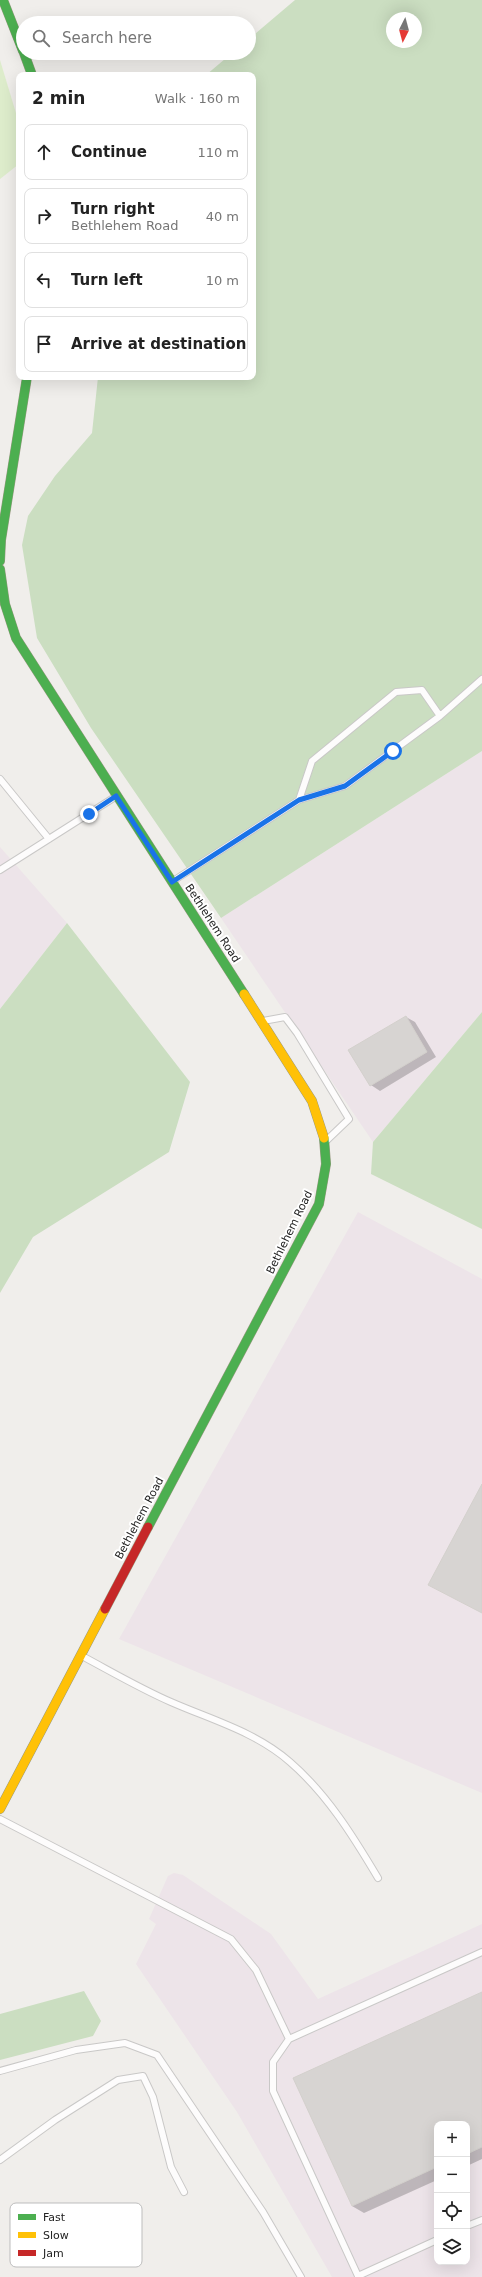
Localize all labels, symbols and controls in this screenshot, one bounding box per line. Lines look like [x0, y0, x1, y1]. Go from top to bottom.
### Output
north arrow [386, 12, 422, 48]
search box [16, 16, 256, 60]
icon: search [30, 27, 52, 49]
text: Search here [62, 29, 152, 47]
text: 2 min [32, 88, 85, 108]
text: Walk · 160 m [155, 91, 240, 106]
icon: ahead [33, 141, 55, 163]
text: Continue [71, 143, 147, 161]
text: 110 m [197, 145, 239, 160]
text: Turn right [71, 200, 155, 218]
icon: right [33, 205, 55, 227]
text: 40 m [206, 209, 239, 224]
text: Bethlehem Road [71, 218, 179, 233]
icon: left [33, 269, 55, 291]
text: Turn left [71, 271, 143, 289]
text: 10 m [206, 273, 239, 288]
icon: arrive [33, 333, 55, 355]
text: Arrive at destination [71, 335, 246, 353]
route start [384, 742, 402, 760]
route end [80, 805, 98, 823]
street label: Bethlehem Road [182, 882, 243, 965]
street label: Bethlehem Road [264, 1188, 315, 1276]
street label: Bethlehem Road [112, 1475, 167, 1561]
map controls [434, 2121, 470, 2265]
button: + [434, 2121, 470, 2157]
button: − [434, 2157, 470, 2193]
button: locate [434, 2193, 470, 2229]
legend [10, 2203, 142, 2267]
text: Fast [43, 2211, 66, 2224]
text: Slow [43, 2229, 69, 2242]
button: layers [434, 2229, 470, 2265]
text: Jam [42, 2247, 64, 2260]

